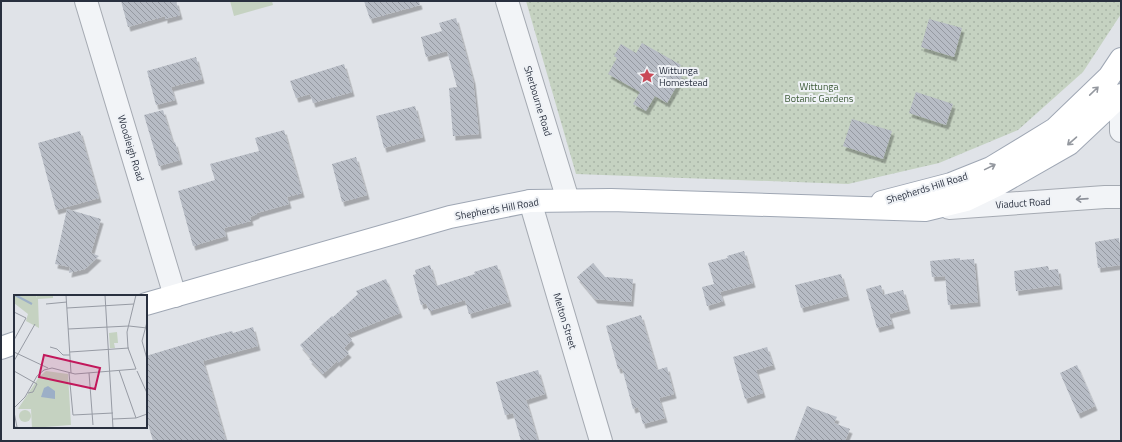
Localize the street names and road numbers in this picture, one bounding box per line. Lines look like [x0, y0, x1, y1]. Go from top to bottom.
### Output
street label: Sherbourne Road [520, 64, 556, 138]
street label: Woodleigh Road [114, 113, 148, 183]
street label: Shepherds Hill Road [884, 168, 970, 208]
street label: Shepherds Hill Road [454, 194, 540, 224]
street label: Viaduct Road [995, 194, 1051, 212]
street label: Melton Street [549, 291, 581, 351]

